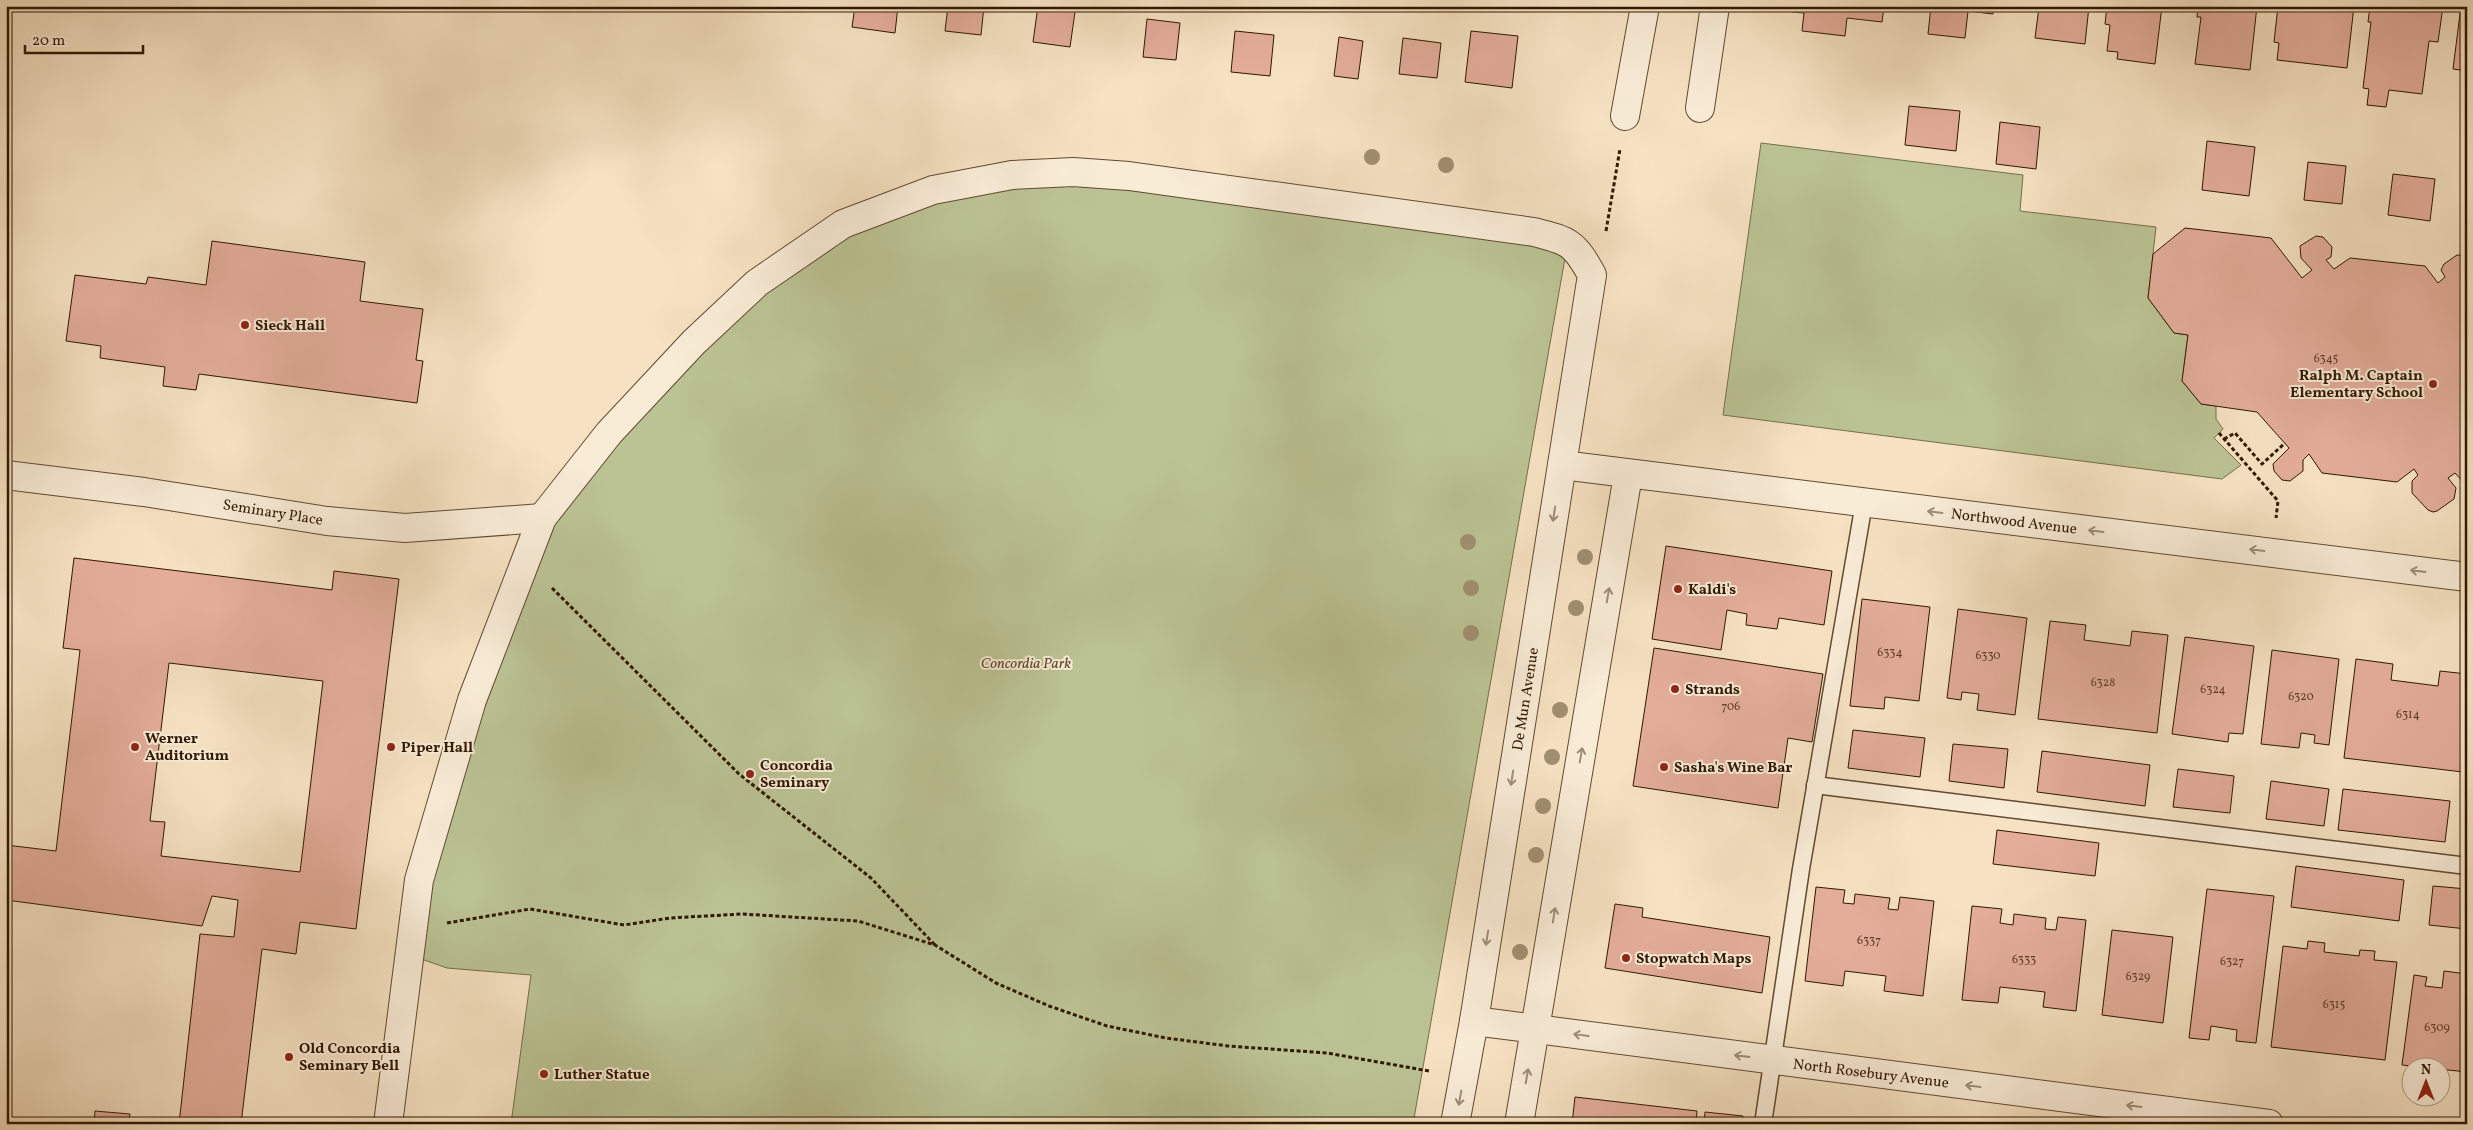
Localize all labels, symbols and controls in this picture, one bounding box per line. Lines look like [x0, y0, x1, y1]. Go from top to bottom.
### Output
scale bar [25, 22, 142, 54]
text: 20 m [32, 31, 65, 52]
place label: Sieck Hall [255, 316, 325, 337]
marker: Sieck Hall [239, 319, 251, 331]
house number: 6345 [2314, 351, 2339, 367]
place label: Ralph M. Captain Elementary School [2290, 366, 2423, 404]
marker: Ralph M. Captain Elementary School [2427, 378, 2439, 390]
street label: Seminary Place [221, 495, 324, 532]
street label: Northwood Avenue [1950, 504, 2078, 541]
one-way arrow [1549, 505, 1559, 521]
one-way arrow [1927, 507, 1943, 517]
one-way arrow [2088, 526, 2104, 536]
one-way arrow [2250, 545, 2266, 555]
one-way arrow [2411, 566, 2427, 576]
place label: Kaldi's [1688, 580, 1736, 601]
marker: Kaldi's [1672, 583, 1684, 595]
one-way arrow [1603, 587, 1613, 603]
house number: 6334 [1877, 645, 1903, 661]
street label: De Mun Avenue [1508, 646, 1545, 752]
house number: 6330 [1975, 648, 2001, 664]
park label: Concordia Park [981, 654, 1071, 675]
house number: 6328 [2091, 675, 2115, 691]
place label: Strands [1685, 680, 1740, 701]
house number: 6324 [2200, 682, 2226, 698]
marker: Strands [1669, 683, 1681, 695]
house number: 6320 [2288, 689, 2314, 705]
house number: 706 [1722, 699, 1740, 715]
house number: 6314 [2396, 707, 2420, 723]
place label: Werner Auditorium [145, 729, 229, 767]
place label: Piper Hall [401, 738, 473, 759]
marker: Werner Auditorium [129, 741, 141, 753]
marker: Piper Hall [385, 741, 397, 753]
one-way arrow [1576, 748, 1586, 764]
place label: Concordia Seminary [760, 756, 833, 794]
place label: Sasha's Wine Bar [1674, 758, 1793, 779]
marker: Sasha's Wine Bar [1658, 761, 1670, 773]
marker: Concordia Seminary [744, 768, 756, 780]
one-way arrow [1507, 769, 1517, 785]
one-way arrow [1549, 908, 1559, 924]
one-way arrow [1482, 930, 1492, 946]
house number: 6337 [1857, 933, 1881, 949]
place label: Stopwatch Maps [1636, 949, 1752, 970]
marker: Stopwatch Maps [1620, 952, 1632, 964]
house number: 6333 [2012, 952, 2036, 968]
house number: 6327 [2220, 954, 2244, 970]
house number: 6329 [2126, 969, 2150, 985]
house number: 6315 [2323, 997, 2345, 1013]
house number: 6309 [2424, 1020, 2450, 1036]
one-way arrow [1573, 1030, 1589, 1040]
place label: Old Concordia Seminary Bell [299, 1039, 400, 1077]
marker: Old Concordia Seminary Bell [283, 1051, 295, 1063]
one-way arrow [1734, 1051, 1750, 1061]
street label: North Rosebury Avenue [1792, 1055, 1950, 1094]
north arrow [2400, 1058, 2450, 1108]
text: N [2421, 1061, 2431, 1080]
place label: Luther Statue [554, 1065, 650, 1086]
marker: Luther Statue [538, 1068, 550, 1080]
one-way arrow [1522, 1068, 1532, 1084]
one-way arrow [1965, 1080, 1981, 1090]
one-way arrow [1455, 1090, 1464, 1106]
one-way arrow [2126, 1101, 2142, 1111]

